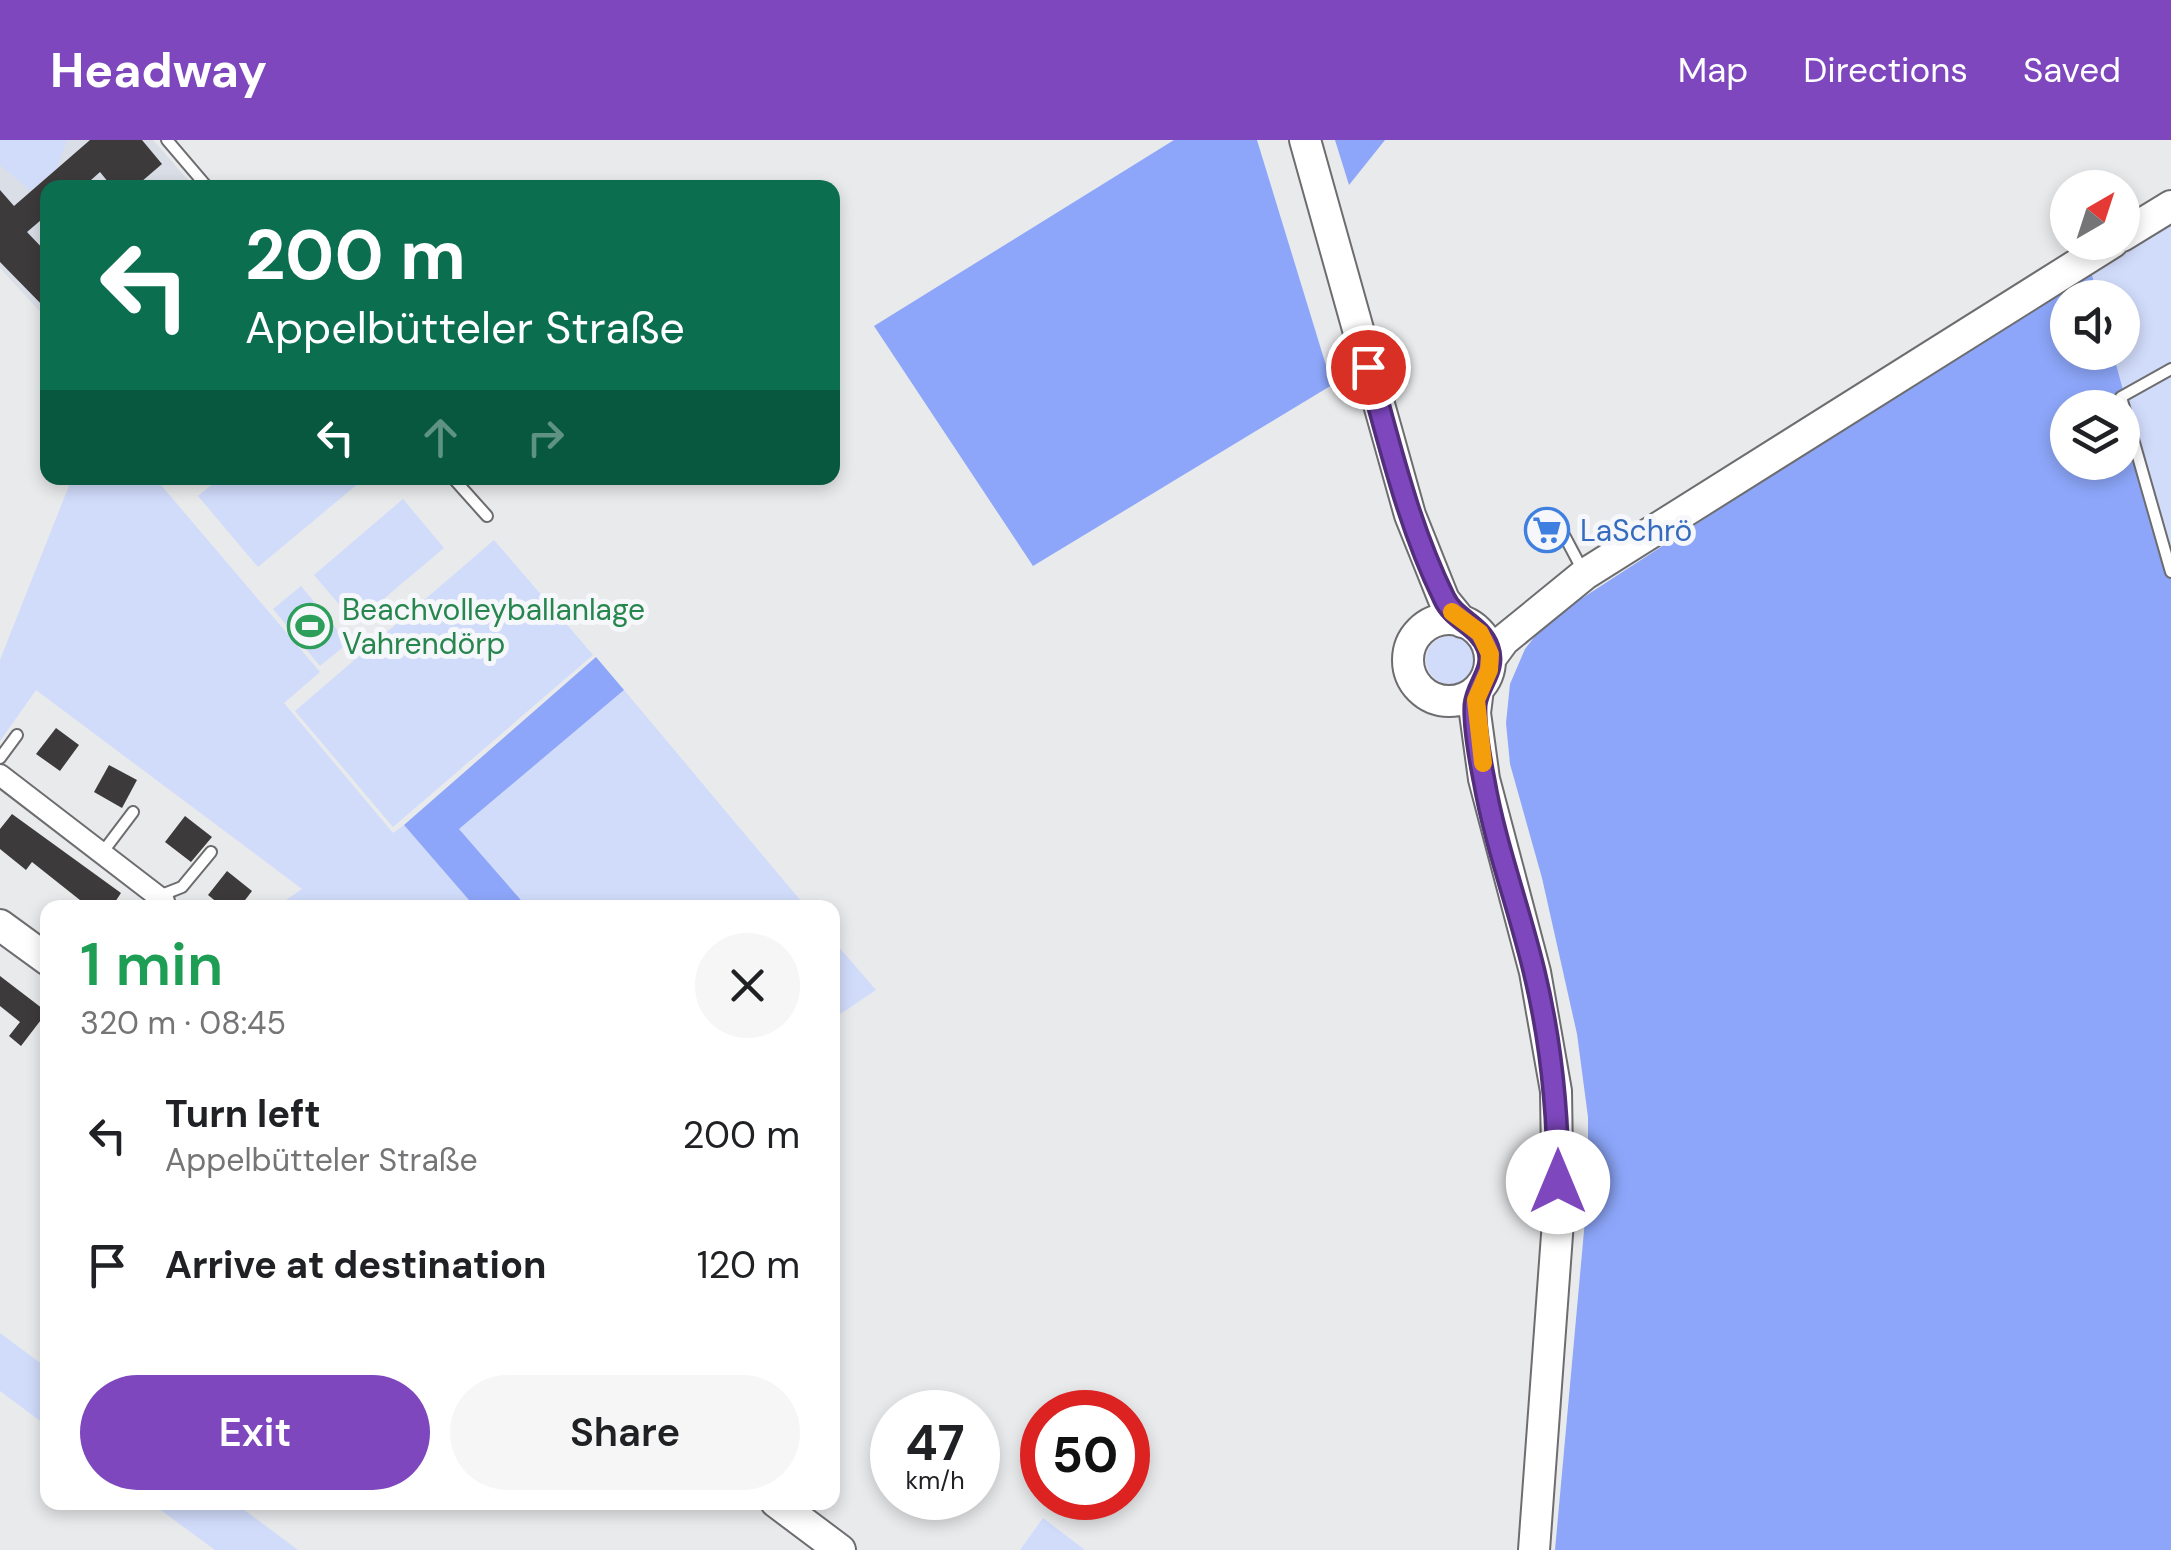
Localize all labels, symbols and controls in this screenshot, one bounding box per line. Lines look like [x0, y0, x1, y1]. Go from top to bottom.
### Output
text: Headway [50, 39, 267, 102]
text: Map [1678, 47, 1748, 93]
text: Directions [1803, 47, 1968, 93]
text: Saved [2023, 47, 2121, 93]
north arrow [2050, 170, 2140, 260]
map controls [2050, 170, 2140, 480]
text: 200 m [245, 210, 466, 301]
icon: left [80, 220, 210, 350]
button: sound [2050, 280, 2140, 370]
text: Appelbütteler Straße [245, 298, 685, 357]
pin [1326, 325, 1411, 410]
icon: arrive [1341, 340, 1396, 395]
button: layers [2050, 390, 2140, 480]
icon: left [308, 410, 363, 465]
icon: ahead [413, 410, 468, 465]
icon: right [518, 410, 573, 465]
supermarket icon: LaSchrö [1524, 507, 1570, 553]
place label: LaSchrö [1580, 511, 1692, 550]
place label: Beachvolleyballanlage Vahrendörp [342, 590, 645, 663]
sports icon: Beachvolleyballanlage Vahrendörp [287, 603, 333, 649]
text: 1 min [80, 925, 223, 1004]
button: close [695, 933, 800, 1038]
text: 320 m · 08:45 [80, 1002, 286, 1044]
text: Turn left [165, 1089, 321, 1139]
icon: left [80, 1108, 135, 1163]
text: 200 m [683, 1110, 800, 1160]
position arrow [1506, 1130, 1610, 1234]
text: Appelbütteler Straße [165, 1139, 478, 1181]
icon: arrive [80, 1238, 135, 1293]
text: Arrive at destination [165, 1240, 547, 1290]
text: 120 m [697, 1240, 800, 1290]
button: Exit [80, 1375, 430, 1490]
button: Share [450, 1375, 800, 1490]
speed limit sign: 50 [1020, 1390, 1150, 1520]
text: 47 [905, 1410, 965, 1476]
text: km/h [905, 1464, 965, 1497]

